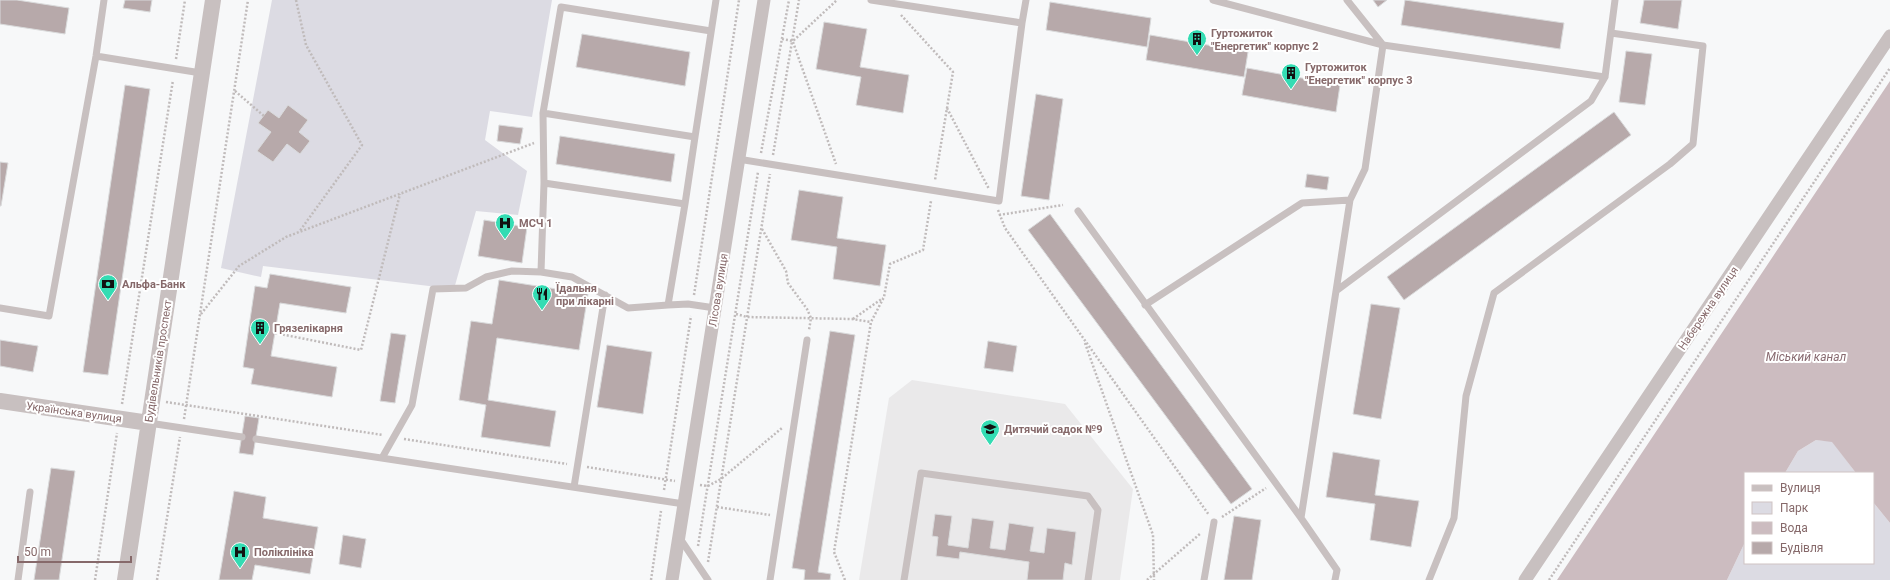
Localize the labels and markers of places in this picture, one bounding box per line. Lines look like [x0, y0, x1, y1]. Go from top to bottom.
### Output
place label: Гуртожиток "Енергетик" корпус 2 [1211, 27, 1319, 53]
building icon: Гуртожиток "Енергетик" корпус 2 [1186, 28, 1208, 56]
place label: Гуртожиток "Енергетик" корпус 3 [1305, 61, 1413, 87]
building icon: Гуртожиток "Енергетик" корпус 3 [1280, 62, 1302, 90]
hospital icon: МСЧ 1 [494, 212, 516, 240]
place label: МСЧ 1 [519, 217, 553, 230]
bank icon: Альфа-Банк [97, 273, 119, 301]
place label: Альфа-Банк [122, 278, 186, 291]
place label: Їдальня при лікарні [555, 281, 614, 308]
restaurant icon: Їдальня при лікарні [531, 283, 553, 311]
building icon: Грязелікарня [249, 317, 271, 345]
place label: Грязелікарня [274, 322, 343, 335]
school or university icon: Дитячий садок №9 [979, 418, 1001, 446]
place label: Дитячий садок №9 [1004, 423, 1103, 436]
hospital icon: Поліклініка [229, 541, 251, 569]
place label: Поліклініка [254, 546, 314, 559]

